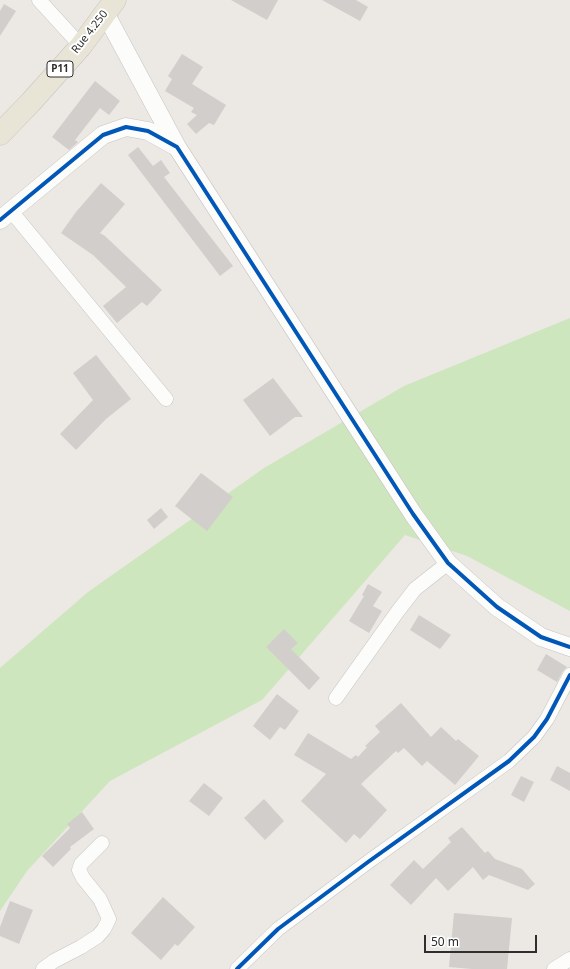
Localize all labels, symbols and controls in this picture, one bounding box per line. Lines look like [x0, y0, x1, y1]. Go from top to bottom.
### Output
street label: Rue 4.250 [69, 8, 111, 56]
road number: P11 [47, 61, 73, 77]
scale bar [426, 927, 539, 953]
text: 50 m [431, 933, 459, 950]

